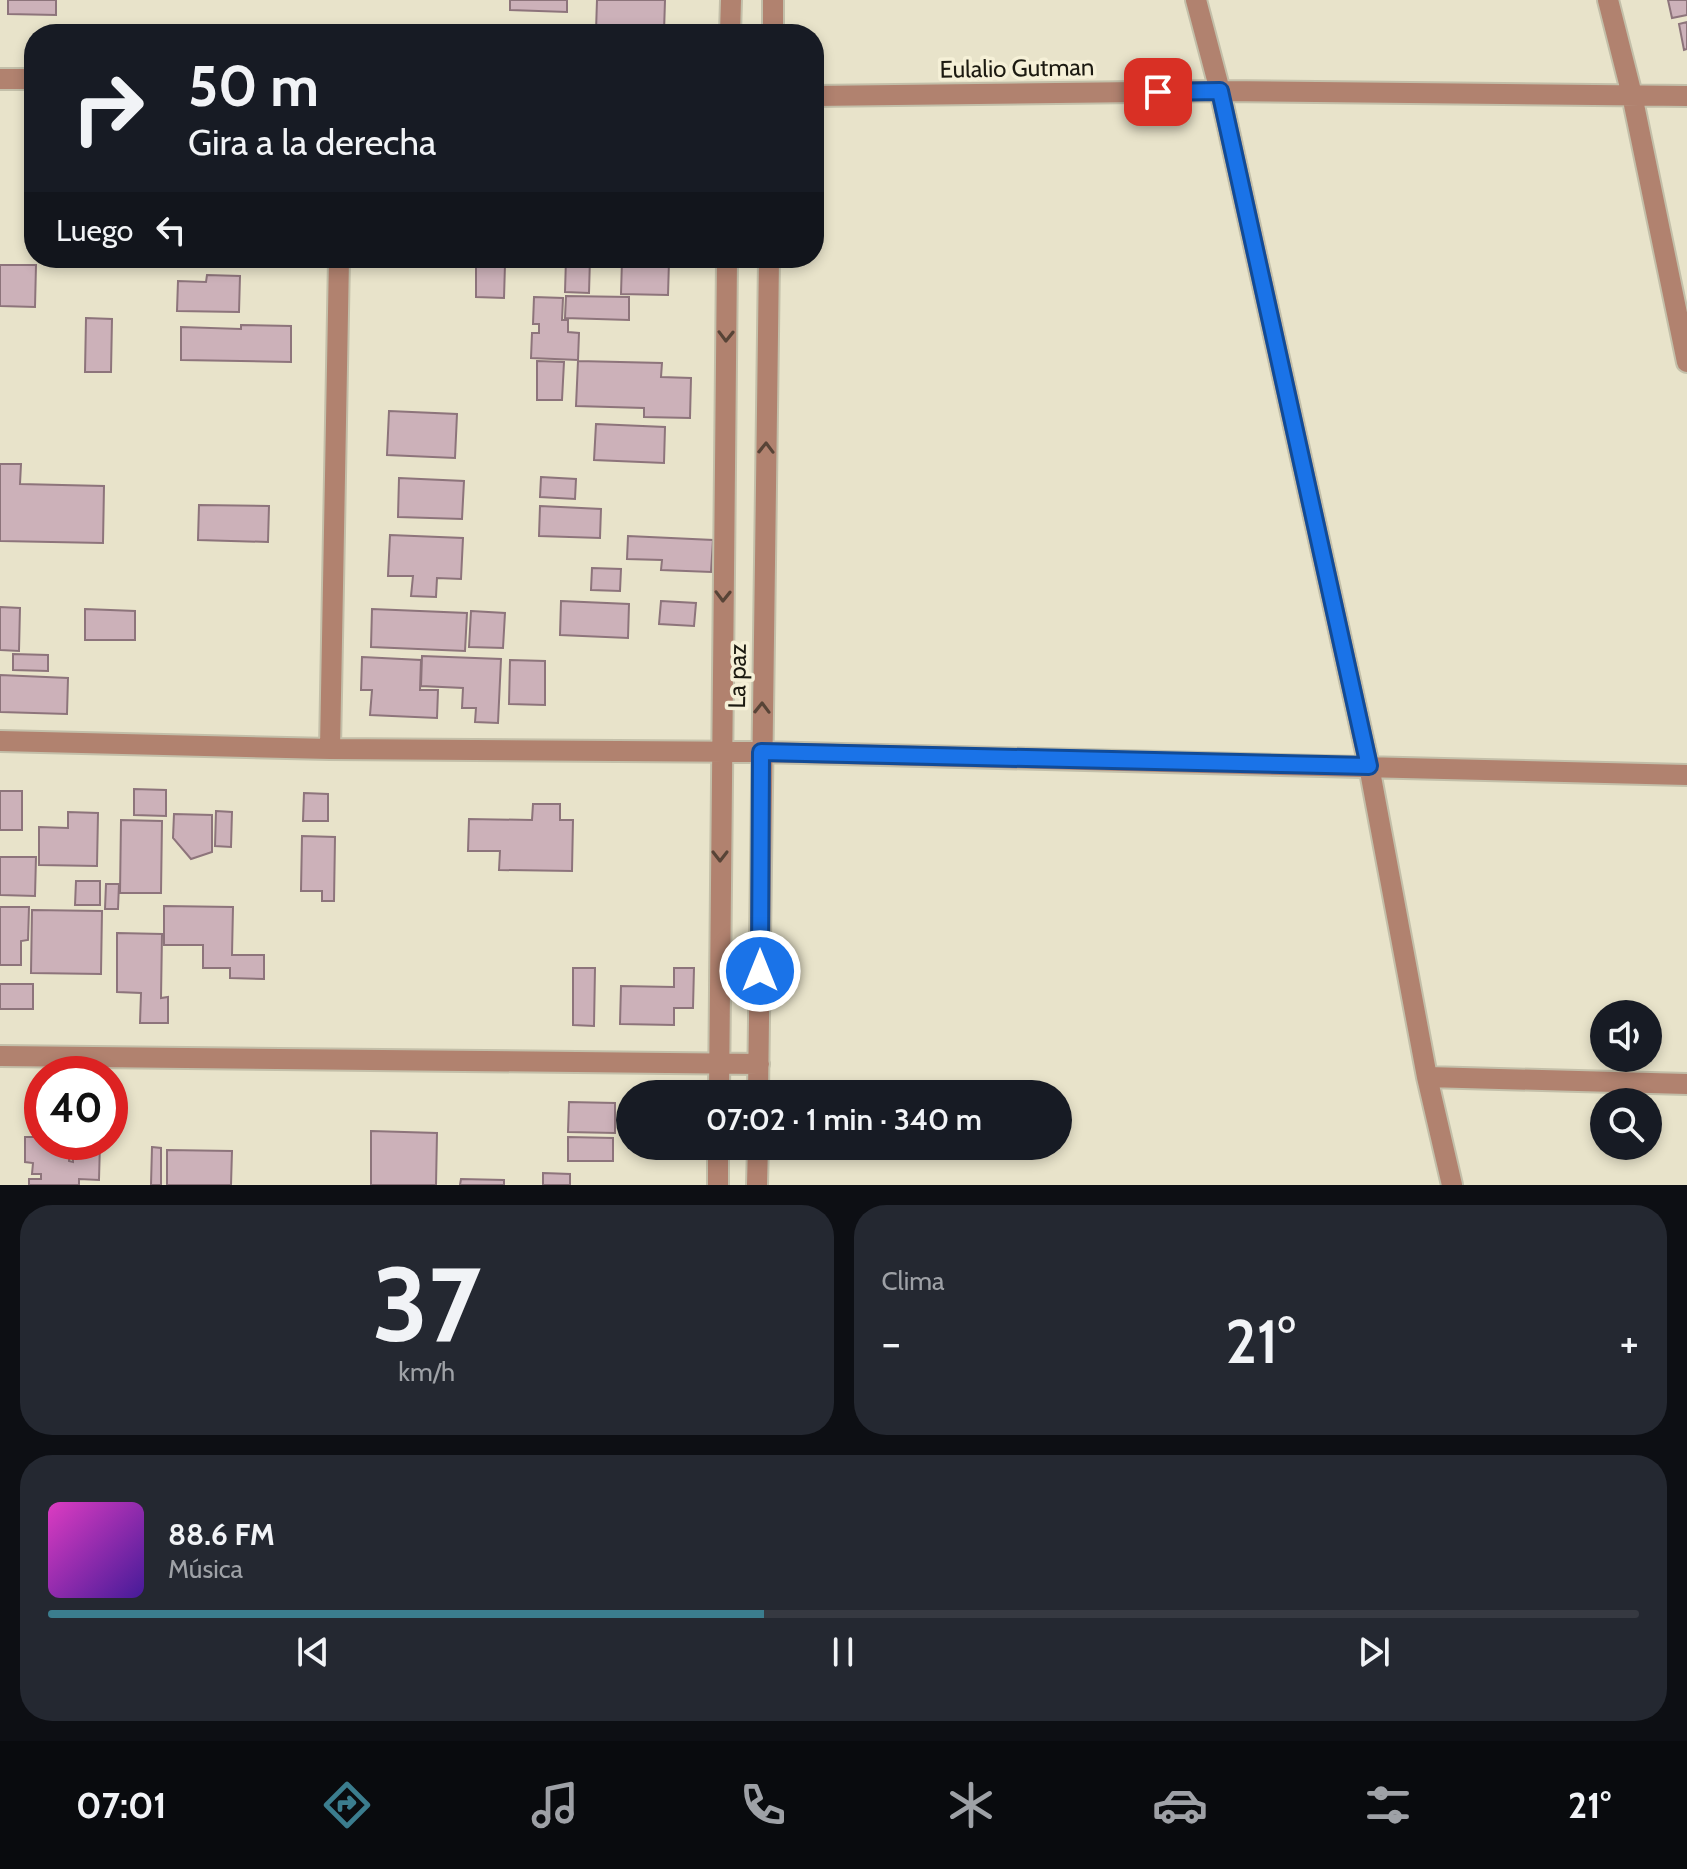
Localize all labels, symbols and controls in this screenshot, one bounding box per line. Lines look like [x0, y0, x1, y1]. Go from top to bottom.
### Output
text: 50 m [188, 52, 319, 120]
street label: Eulalio Gutman [939, 52, 1095, 84]
icon: right [56, 56, 160, 160]
pin [1124, 58, 1192, 126]
icon: arrive [1136, 70, 1180, 114]
text: Gira a la derecha [188, 120, 436, 164]
icon: left [149, 208, 193, 252]
text: Luego [56, 212, 133, 249]
one-way arrow [718, 330, 735, 343]
one-way arrow [757, 441, 775, 454]
one-way arrow [714, 590, 732, 603]
street label: La paz [722, 643, 752, 709]
one-way arrow [753, 701, 771, 714]
one-way arrow [712, 850, 729, 863]
position arrow [718, 929, 802, 1013]
map controls [1590, 1000, 1662, 1160]
button: sound [1590, 1000, 1662, 1072]
speed limit sign: 40 [24, 1056, 128, 1160]
button: search [1590, 1088, 1662, 1160]
text: 07:02 · 1 min · 340 m [706, 1101, 982, 1138]
text: 37 [372, 1241, 481, 1367]
text: Clima [882, 1265, 944, 1297]
text: 21° [1225, 1305, 1295, 1378]
text: − [882, 1316, 901, 1369]
text: + [1620, 1316, 1639, 1369]
text: km/h [398, 1356, 455, 1388]
text: 88.6 FM [168, 1516, 275, 1553]
text: Música [168, 1553, 243, 1585]
icon: previous [291, 1630, 335, 1674]
icon: pause [821, 1630, 865, 1674]
icon: next [1352, 1630, 1396, 1674]
icon: directions [319, 1777, 375, 1833]
icon: music [527, 1777, 583, 1833]
icon: phone [735, 1777, 791, 1833]
icon: climate [943, 1777, 999, 1833]
icon: car [1152, 1777, 1208, 1833]
icon: filters [1360, 1777, 1416, 1833]
text: 07:01 [76, 1783, 167, 1827]
text: 21° [1568, 1783, 1611, 1827]

